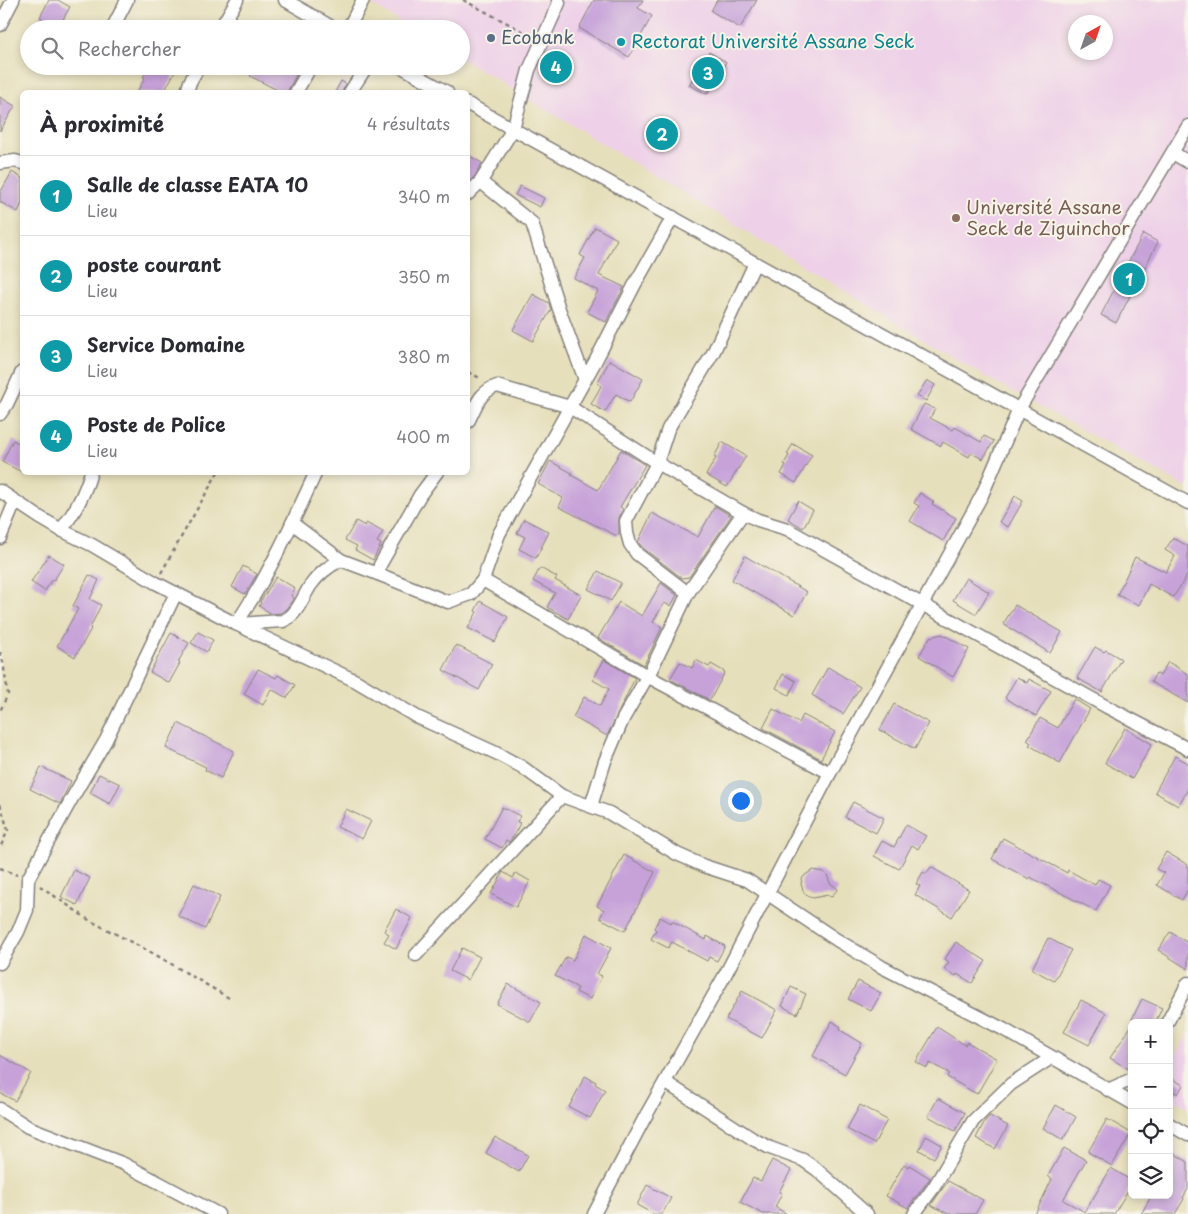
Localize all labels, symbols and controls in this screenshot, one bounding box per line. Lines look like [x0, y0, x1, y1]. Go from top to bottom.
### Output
north arrow [1068, 15, 1113, 60]
search box [20, 20, 470, 75]
place label: Ecobank [501, 23, 574, 50]
place label: Rectorat Université Assane Seck [631, 27, 915, 54]
marker: Ecobank [485, 32, 497, 44]
icon: search [38, 34, 66, 62]
text: Rechercher [78, 34, 181, 62]
marker: Rectorat Université Assane Seck [615, 36, 627, 48]
pin: 4 [540, 48, 572, 86]
pin: 3 [692, 54, 724, 92]
text: À proximité [40, 107, 164, 139]
text: 4 résultats [367, 111, 450, 135]
pin: 2 [646, 115, 678, 153]
text: Salle de classe EATA 10 [87, 170, 308, 198]
text: 1 [52, 184, 60, 208]
text: 340 m [398, 184, 450, 208]
place label: Université Assane Seck de Ziguinchor [966, 193, 1130, 241]
text: Lieu [87, 198, 118, 222]
marker: Université Assane Seck de Ziguinchor [950, 212, 962, 224]
text: poste courant [87, 250, 221, 278]
pin: 1 [1113, 260, 1145, 298]
text: 2 [50, 264, 62, 288]
text: 350 m [398, 264, 450, 288]
text: Lieu [87, 278, 118, 302]
text: Service Domaine [87, 330, 245, 358]
text: 3 [51, 344, 61, 368]
text: 380 m [398, 344, 450, 368]
text: Lieu [87, 358, 118, 382]
text: Poste de Police [87, 410, 226, 438]
text: 4 [51, 424, 61, 448]
text: 400 m [397, 424, 450, 448]
text: Lieu [87, 438, 118, 462]
your location [728, 788, 754, 814]
map controls [1128, 1019, 1173, 1199]
button: + [1128, 1019, 1173, 1064]
button: − [1128, 1064, 1173, 1109]
button: locate [1128, 1109, 1173, 1154]
button: layers [1128, 1154, 1173, 1199]

